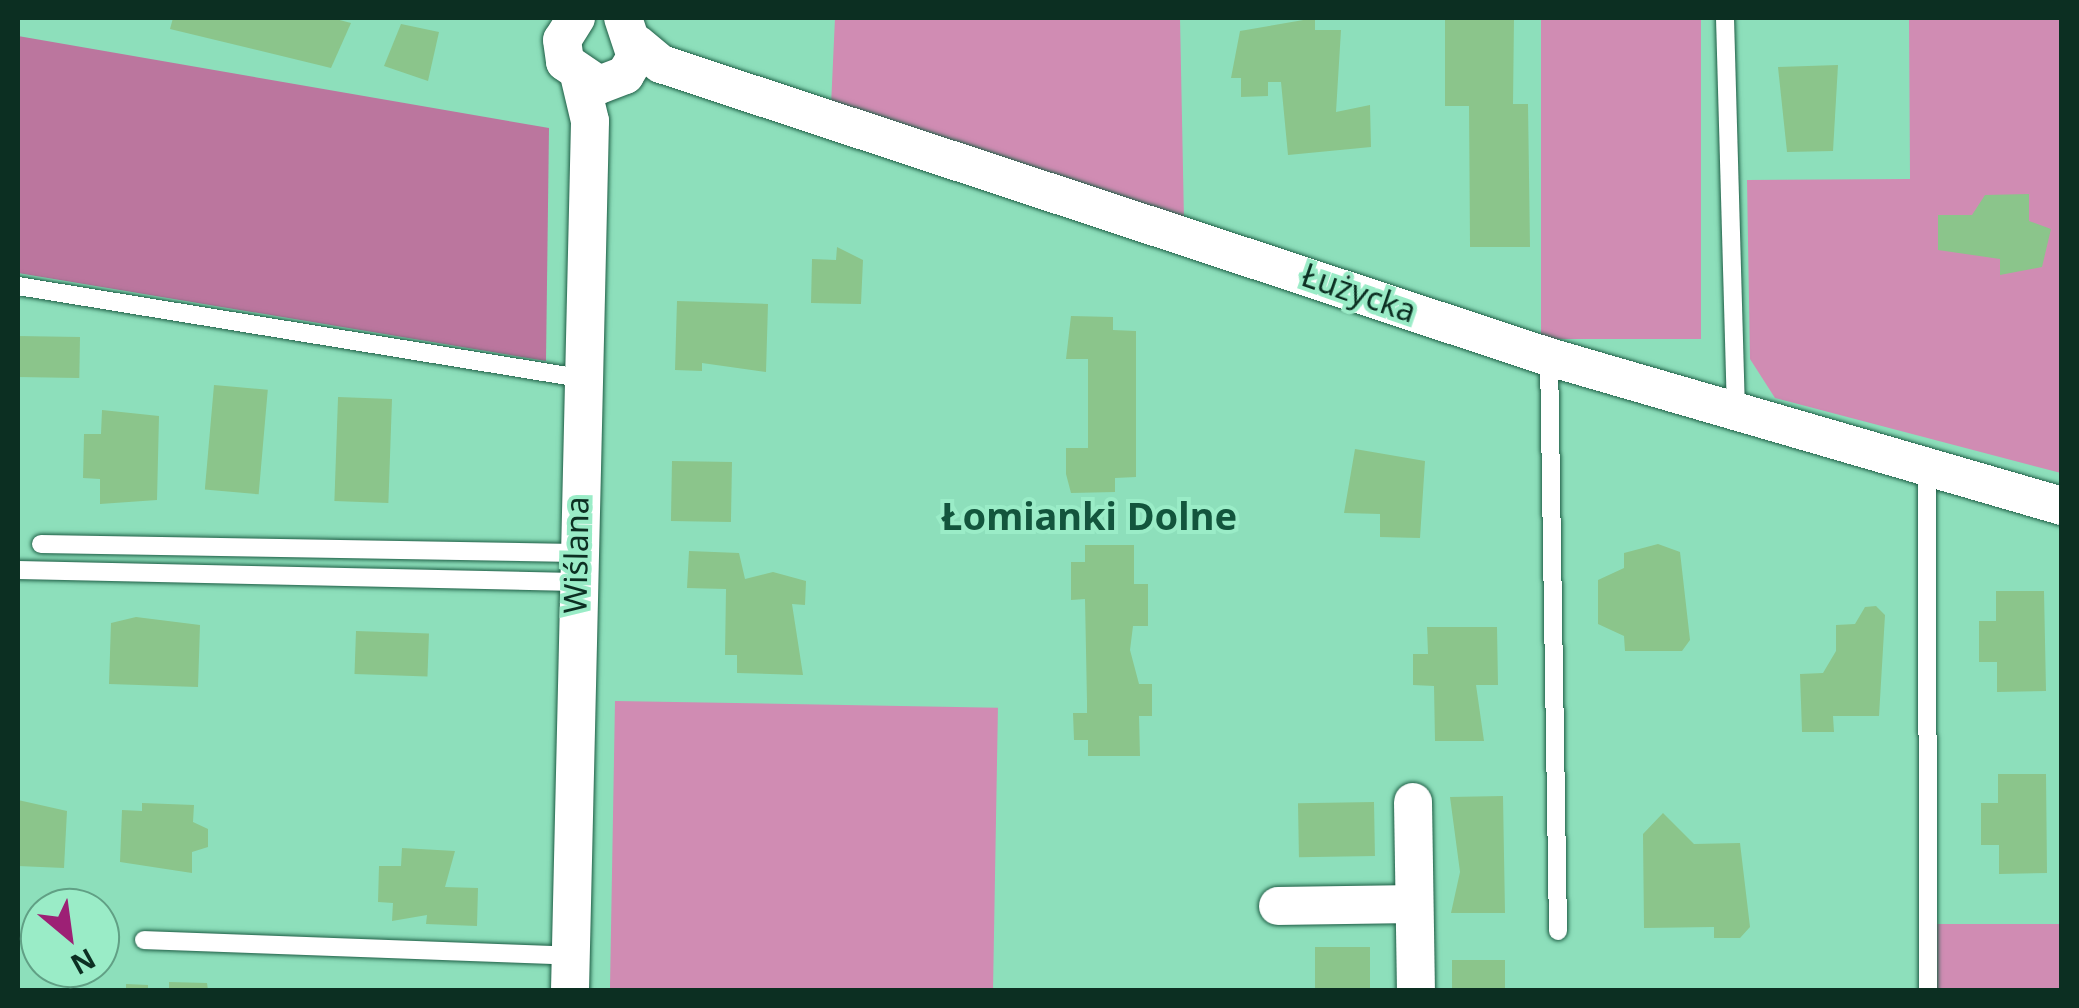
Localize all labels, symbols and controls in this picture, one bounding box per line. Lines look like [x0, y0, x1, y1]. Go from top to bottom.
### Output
street label: Łużycka [1297, 256, 1421, 330]
district label: Łomianki Dolne [941, 493, 1237, 539]
street label: Wiślana [556, 496, 596, 614]
north arrow [20, 888, 120, 988]
text: N [64, 940, 103, 985]

